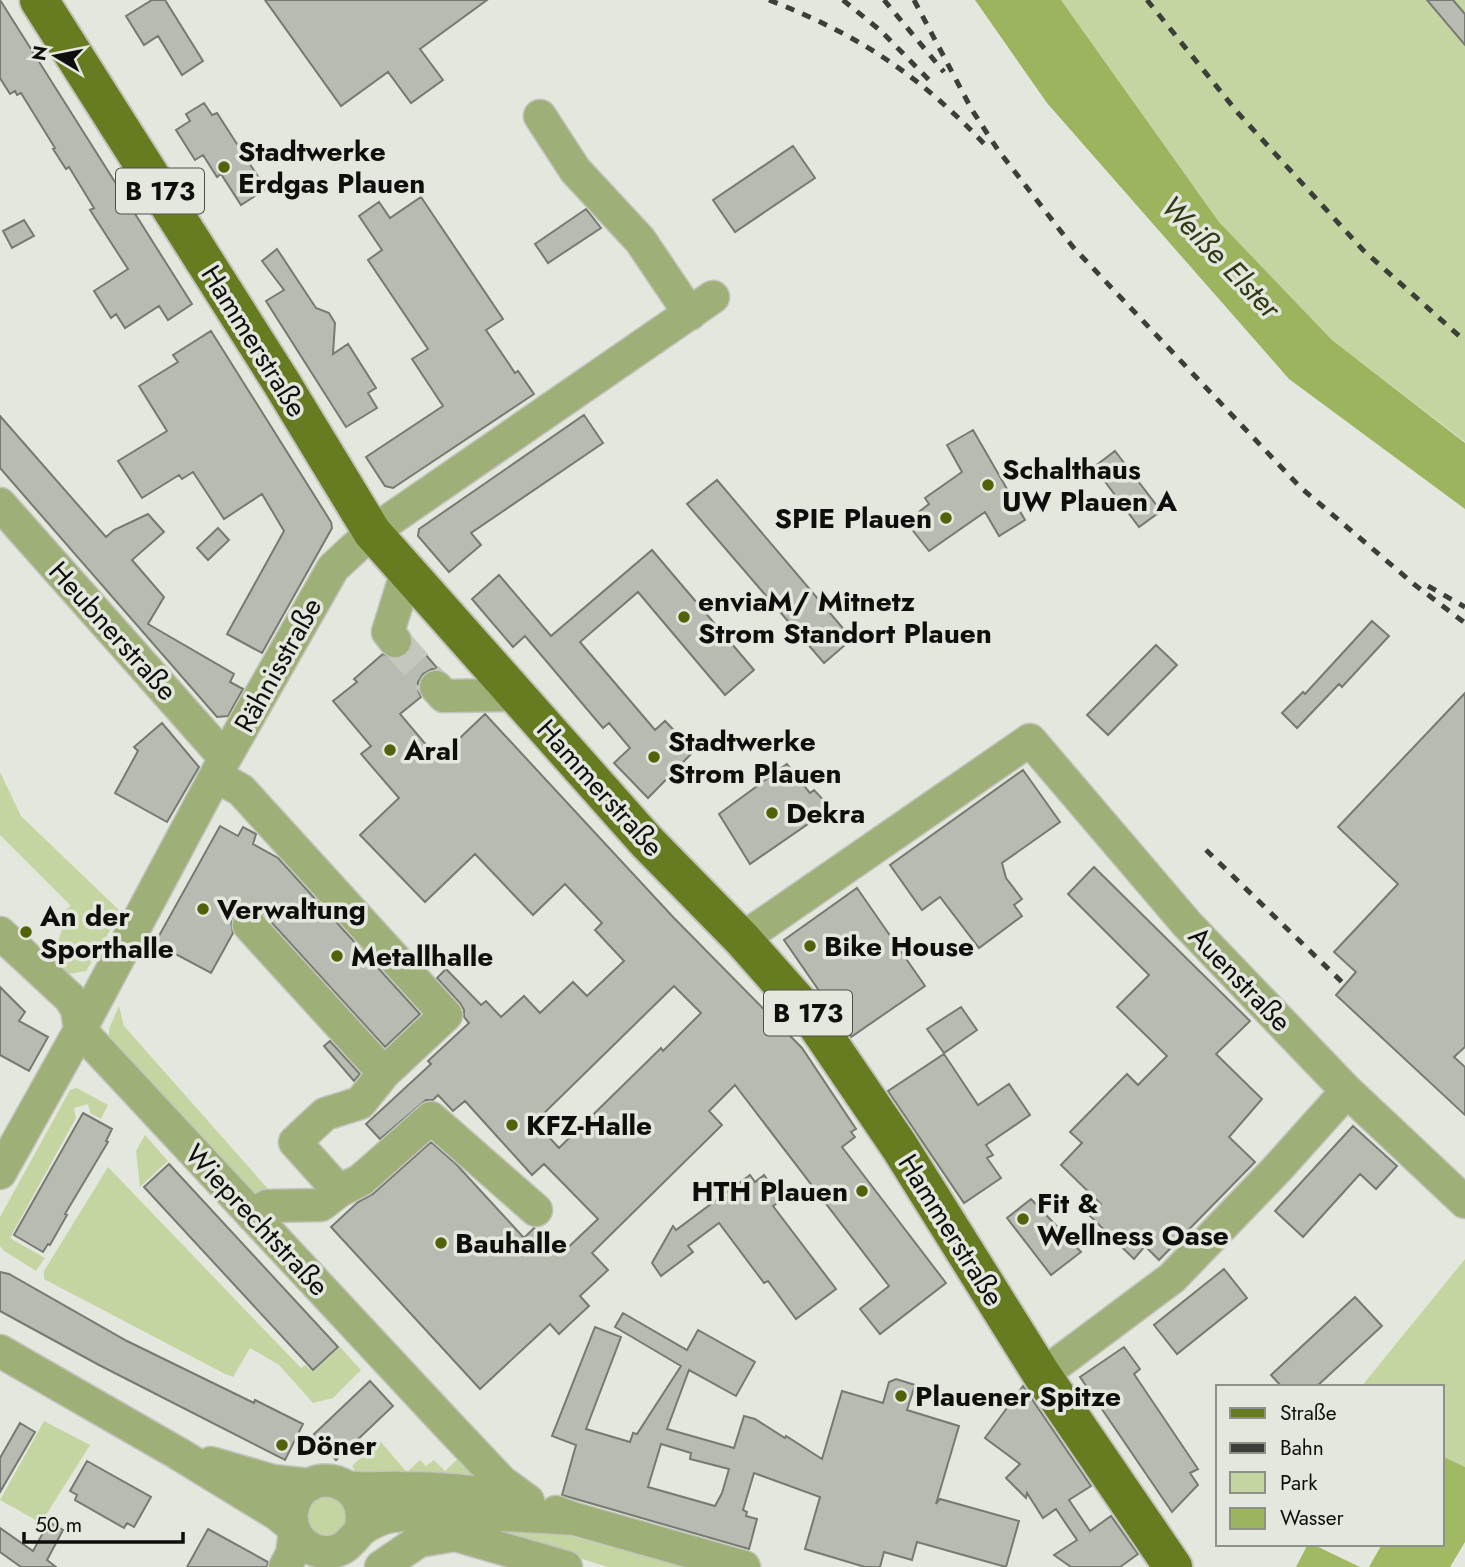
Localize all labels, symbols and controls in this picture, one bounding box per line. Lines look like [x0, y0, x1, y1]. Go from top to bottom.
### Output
north arrow [21, 21, 91, 91]
text: N [25, 43, 54, 63]
place label: Stadtwerke Erdgas Plauen [238, 131, 425, 204]
marker: Stadtwerke Erdgas Plauen [216, 159, 232, 175]
road number: B 173 [116, 168, 204, 214]
water label: Weiße Elster [1151, 186, 1292, 330]
street label: Hammerstraße [191, 257, 317, 425]
place label: Schalthaus UW Plauen A [1002, 449, 1178, 522]
marker: Schalthaus UW Plauen A [980, 477, 996, 493]
place label: SPIE Plauen [774, 498, 932, 539]
marker: SPIE Plauen [938, 510, 954, 526]
street label: Heubnerstraße [39, 552, 187, 710]
place label: enviaM/ Mitnetz Strom Standort Plauen [698, 581, 992, 654]
street label: Rähnisstraße [224, 590, 332, 740]
marker: enviaM/ Mitnetz Strom Standort Plauen [676, 609, 692, 625]
street label: Hammerstraße [527, 710, 673, 866]
place label: Stadtwerke Strom Plauen [668, 721, 842, 794]
place label: Aral [403, 730, 459, 771]
marker: Aral [382, 742, 398, 758]
marker: Stadtwerke Strom Plauen [646, 749, 662, 765]
place label: Dekra [786, 793, 865, 834]
marker: Dekra [764, 805, 780, 821]
place label: Verwaltung [216, 889, 366, 930]
place label: An der Sporthalle [39, 896, 174, 969]
marker: Verwaltung [195, 901, 211, 917]
street label: Auenstraße [1179, 917, 1301, 1041]
marker: An der Sporthalle [18, 924, 34, 940]
place label: Bike House [824, 926, 974, 967]
place label: Metallhalle [351, 936, 493, 977]
marker: Bike House [802, 938, 818, 954]
marker: Metallhalle [329, 948, 345, 964]
road number: B 173 [764, 990, 852, 1036]
place label: KFZ-Halle [526, 1105, 652, 1146]
marker: KFZ-Halle [504, 1117, 520, 1133]
street label: Wieprechtstraße [175, 1135, 339, 1305]
street label: Hammerstraße [888, 1146, 1014, 1314]
place label: HTH Plauen [692, 1171, 848, 1212]
marker: HTH Plauen [854, 1183, 870, 1199]
place label: Fit & Wellness Oase [1037, 1183, 1229, 1256]
marker: Fit & Wellness Oase [1015, 1211, 1031, 1227]
place label: Bauhalle [455, 1223, 567, 1264]
marker: Bauhalle [433, 1235, 449, 1251]
place label: Plauener Spitze [915, 1376, 1121, 1417]
legend [1216, 1385, 1444, 1546]
marker: Plauener Spitze [893, 1388, 909, 1404]
text: Straße [1280, 1398, 1337, 1428]
place label: Döner [296, 1425, 377, 1466]
text: Bahn [1280, 1433, 1324, 1463]
marker: Döner [274, 1437, 290, 1453]
text: Park [1280, 1468, 1318, 1498]
scale bar [24, 1500, 184, 1544]
text: Wasser [1280, 1503, 1345, 1533]
text: 50 m [35, 1510, 82, 1540]

